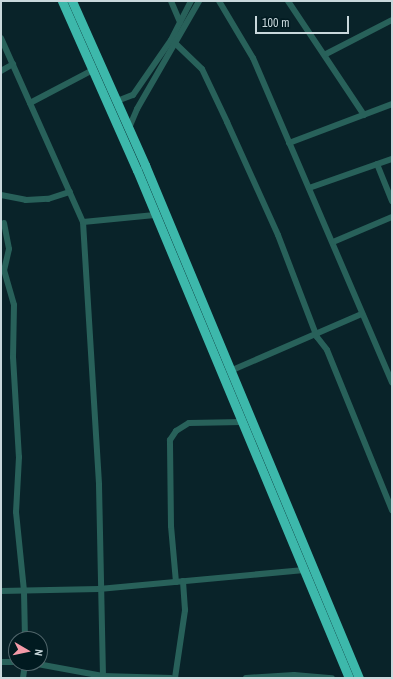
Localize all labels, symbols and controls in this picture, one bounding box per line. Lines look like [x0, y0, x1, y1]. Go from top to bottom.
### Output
scale bar [257, 8, 351, 34]
text: 100 m [262, 15, 289, 31]
north arrow [8, 631, 48, 671]
text: N [31, 648, 46, 657]

